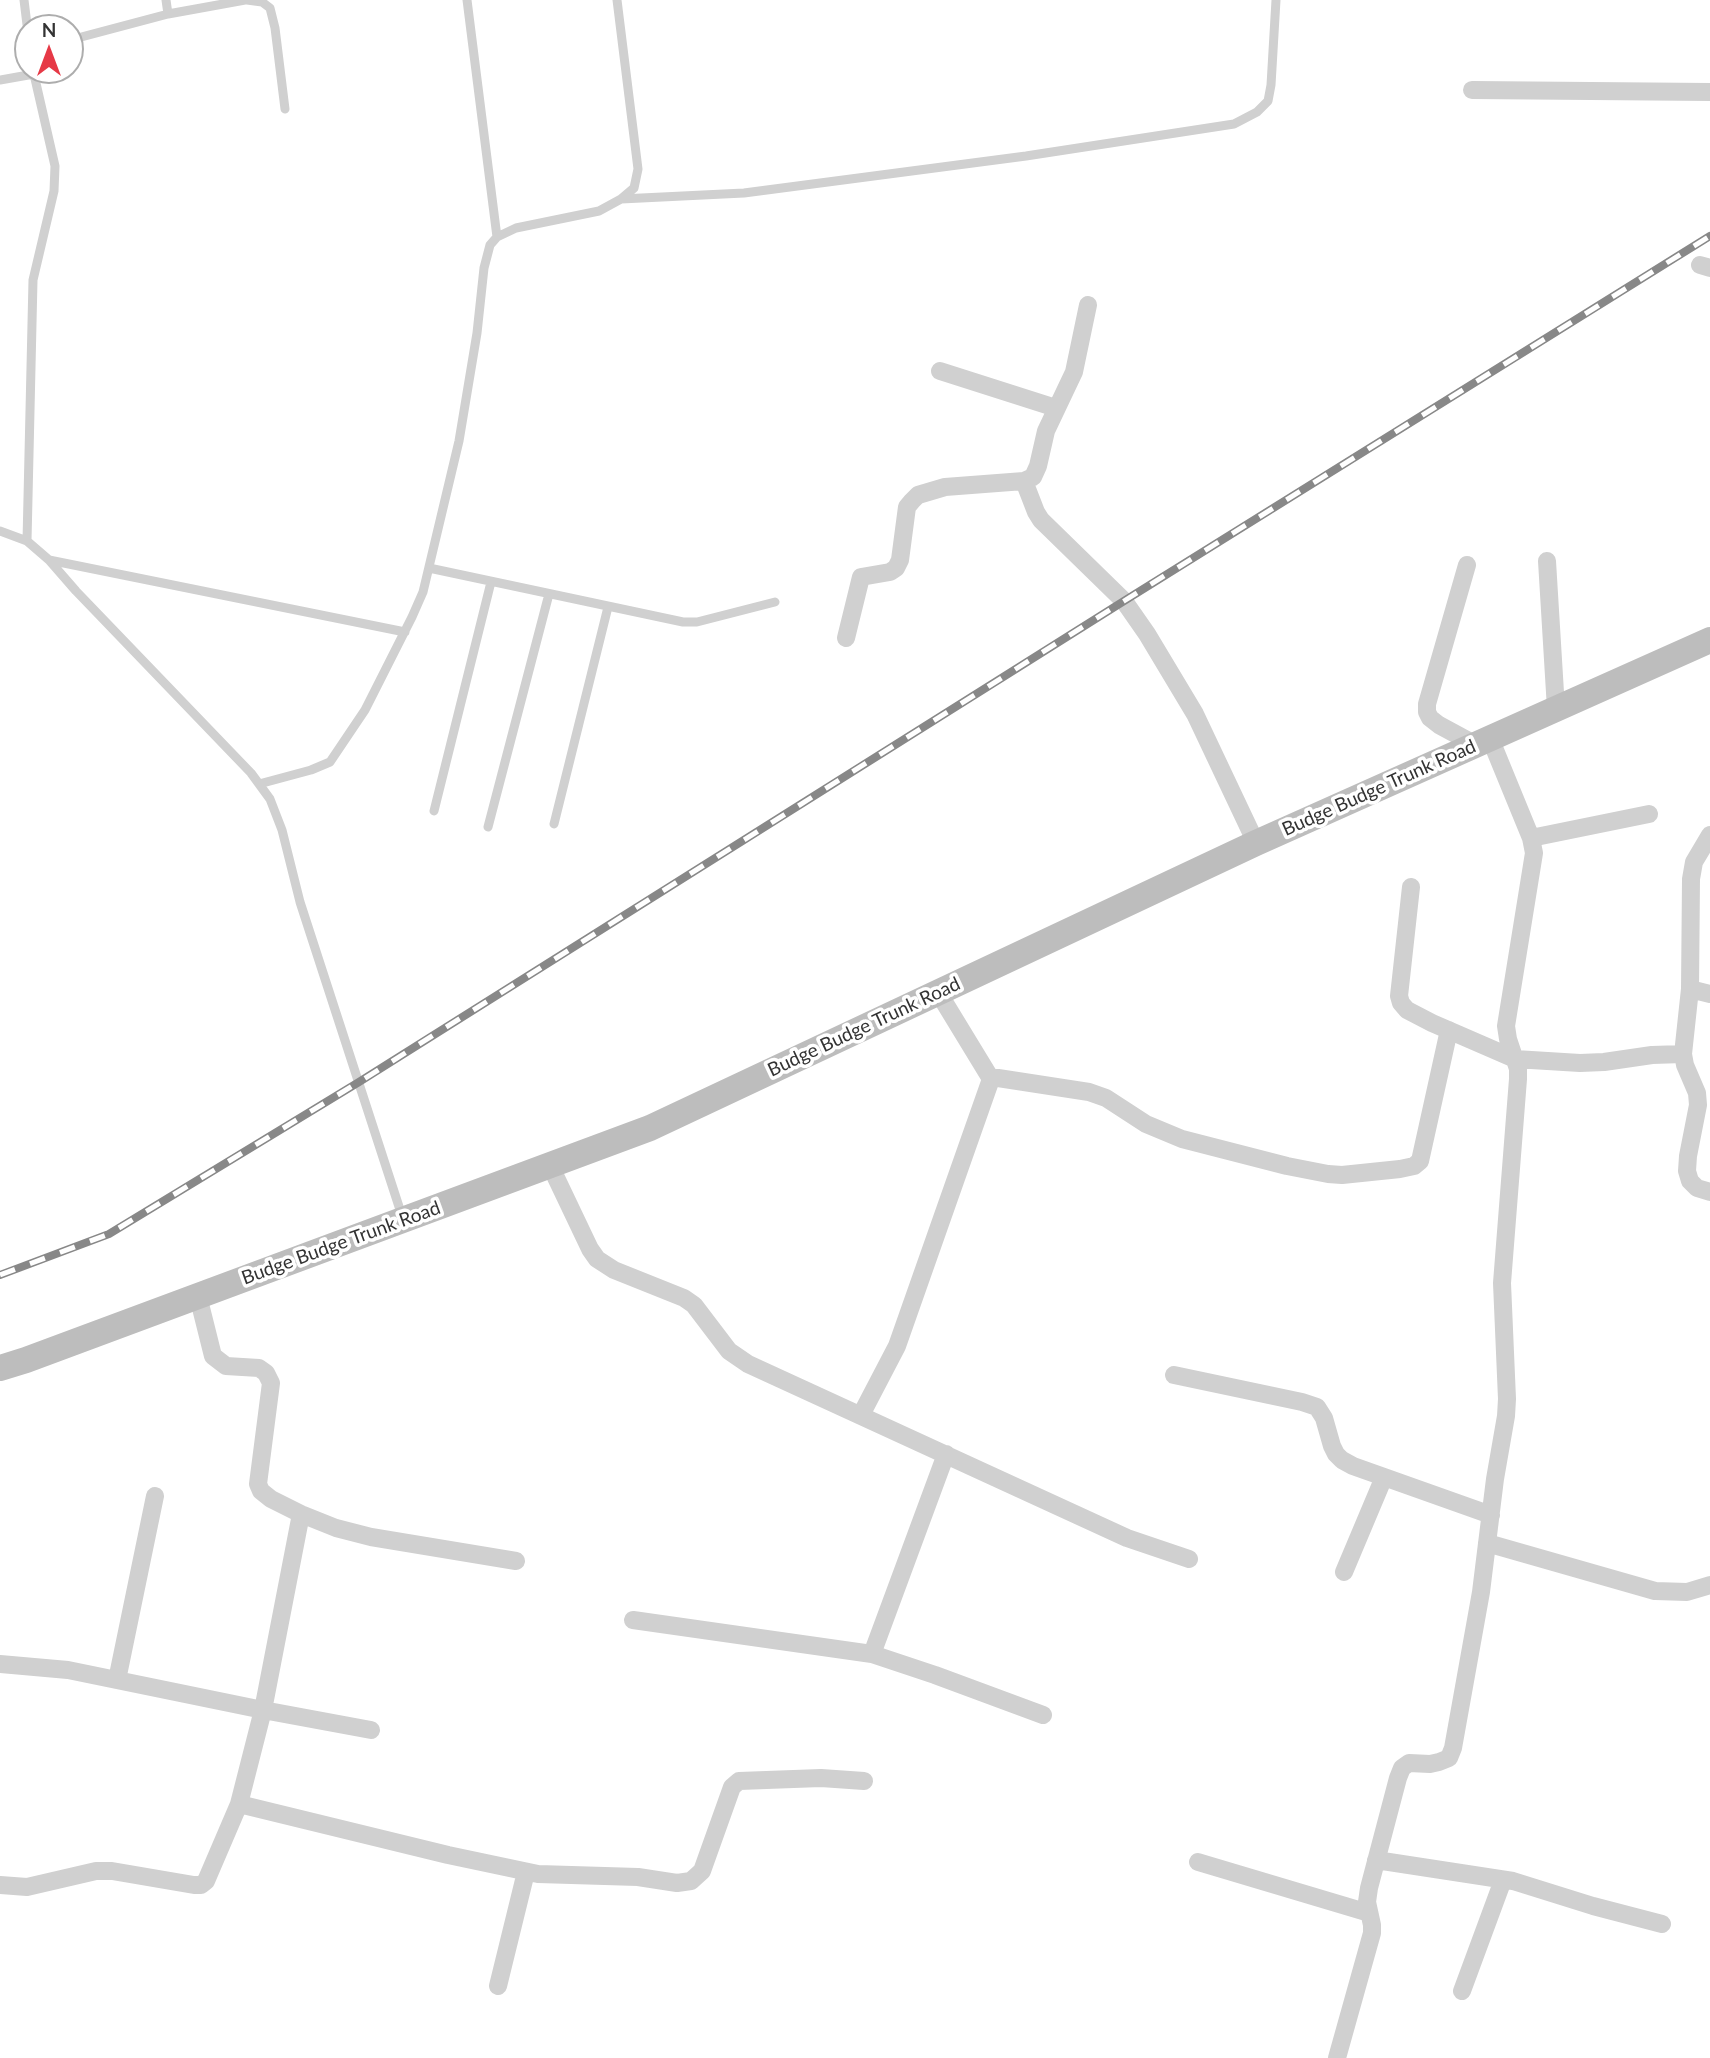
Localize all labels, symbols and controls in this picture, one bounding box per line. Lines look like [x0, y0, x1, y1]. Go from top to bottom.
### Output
north arrow [14, 14, 84, 84]
text: N [42, 18, 56, 41]
street label: Budge Budge Trunk Road [1279, 735, 1479, 841]
street label: Budge Budge Trunk Road [764, 972, 964, 1082]
street label: Budge Budge Trunk Road [239, 1196, 443, 1290]

